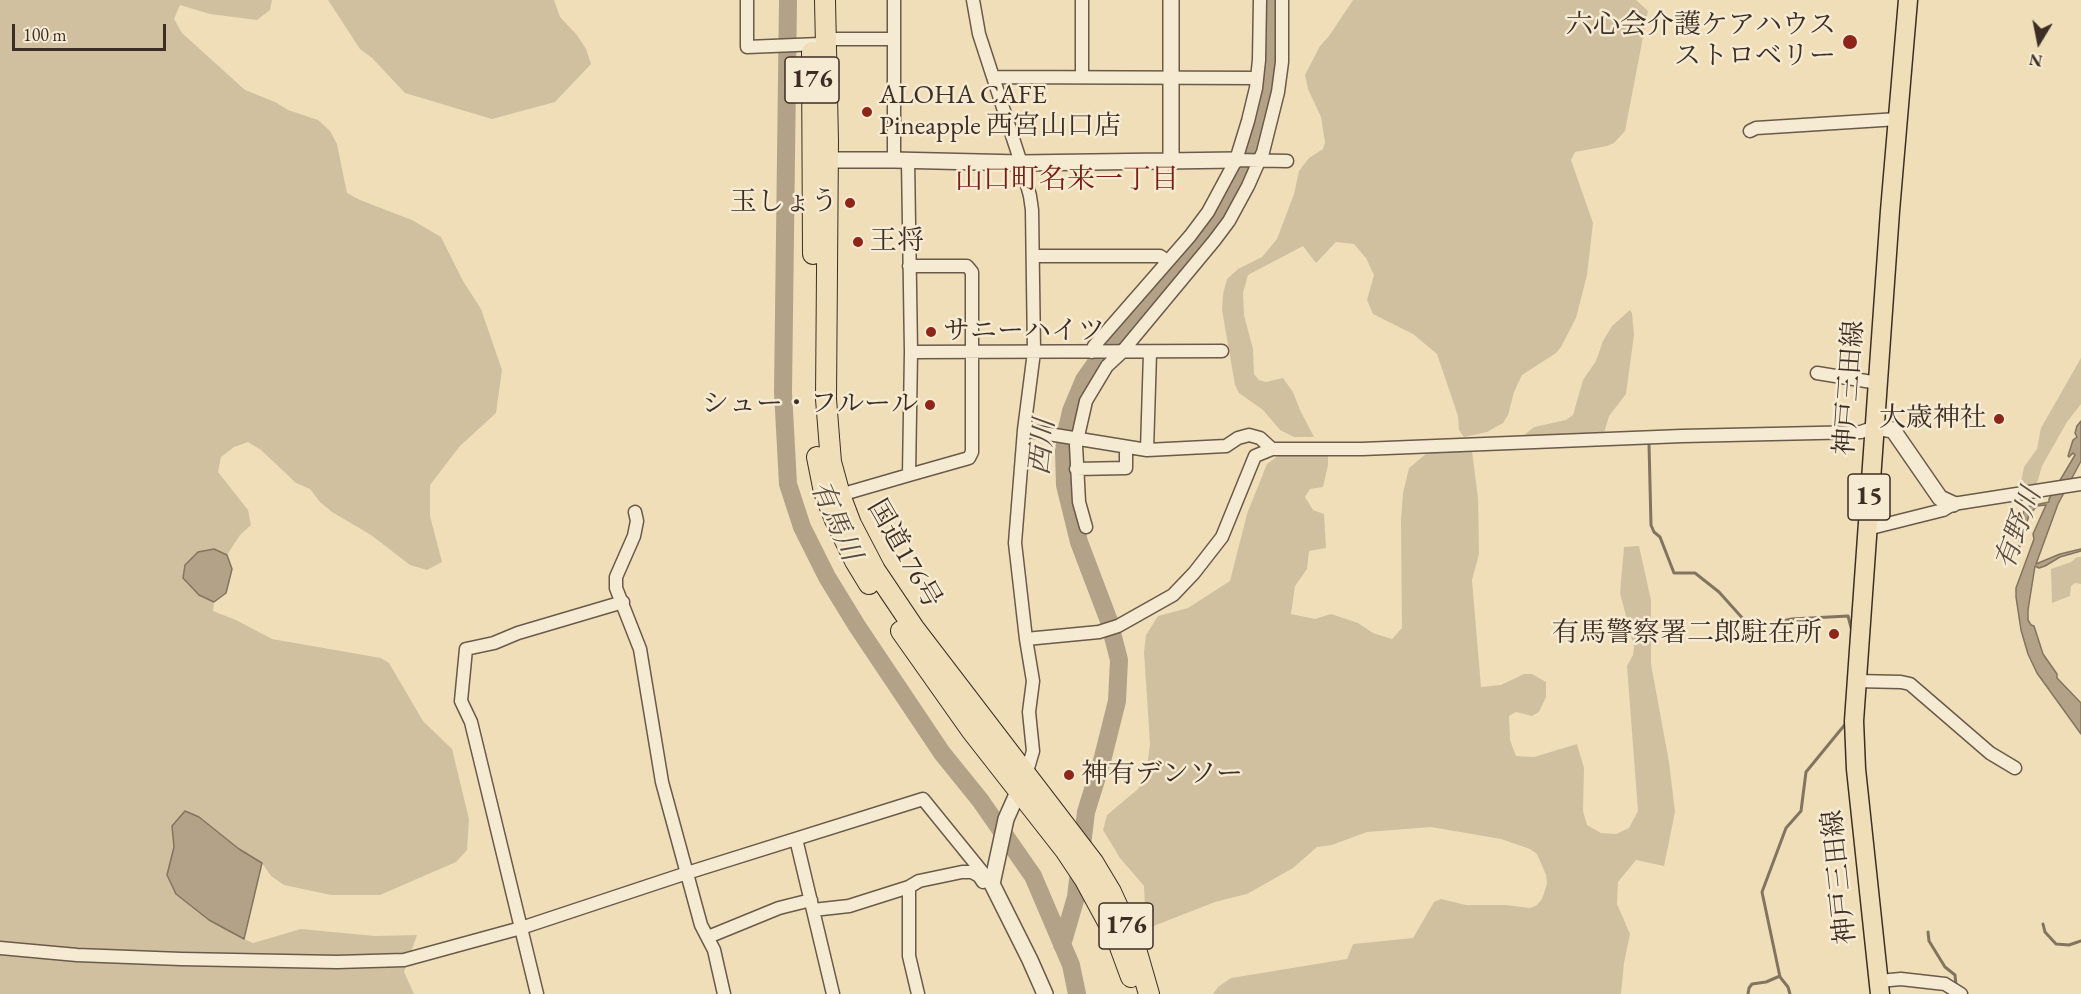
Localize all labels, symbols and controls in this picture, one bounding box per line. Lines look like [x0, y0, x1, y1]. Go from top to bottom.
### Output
place label: 六心会介護ケアハウス ストロベリー [1566, 10, 1836, 73]
scale bar [15, 12, 170, 50]
north arrow [2009, 12, 2069, 72]
text: 100 m [23, 23, 67, 46]
marker: 六心会介護ケアハウス ストロベリー [1841, 33, 1859, 51]
text: N [2028, 49, 2044, 72]
road number: 176 [785, 57, 839, 103]
place label: ALOHA CAFE Pineapple 西宮山口店 [879, 80, 1121, 143]
marker: ALOHA CAFE Pineapple 西宮山口店 [860, 105, 874, 119]
district label: 山口町名来一丁目 [955, 163, 1179, 197]
place label: 玉しょう [730, 187, 838, 219]
marker: 玉しょう [843, 196, 857, 210]
place label: 王将 [870, 226, 924, 258]
marker: 王将 [851, 235, 865, 249]
place label: サニーハイツ [943, 316, 1105, 348]
street label: 神戸三田線 [1829, 320, 1871, 456]
marker: サニーハイツ [924, 325, 938, 339]
place label: シュー・フルール [702, 389, 918, 421]
marker: シュー・フルール [923, 398, 937, 412]
place label: 大歳神社 [1879, 403, 1987, 435]
marker: 大歳神社 [1992, 412, 2006, 426]
water label: 西川 [1023, 417, 1063, 477]
road number: 15 [1848, 474, 1890, 520]
water label: 有馬川 [803, 476, 867, 566]
water label: 有野川 [1989, 484, 2049, 574]
street label: 国道176号 [860, 494, 948, 614]
place label: 有馬警察署二郎駐在所 [1552, 618, 1822, 650]
marker: 有馬警察署二郎駐在所 [1827, 627, 1841, 641]
place label: 神有デンソー [1081, 759, 1243, 791]
marker: 神有デンソー [1062, 768, 1076, 782]
street label: 神戸三田線 [1817, 808, 1863, 946]
road number: 176 [1099, 903, 1153, 949]

